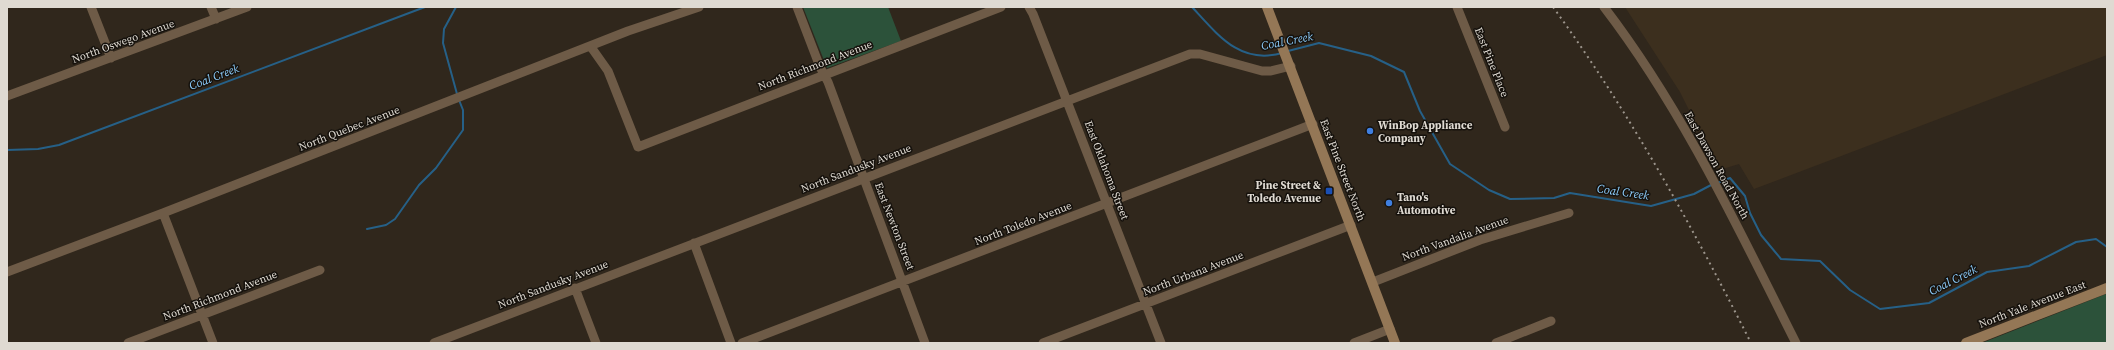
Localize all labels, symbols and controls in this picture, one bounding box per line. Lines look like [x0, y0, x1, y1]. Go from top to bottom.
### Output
street label: North Oswego Avenue [70, 16, 177, 67]
street label: East Pine Place [1471, 25, 1513, 100]
water label: Coal Creek [1260, 28, 1315, 54]
street label: North Richmond Avenue [756, 37, 875, 94]
water label: Coal Creek [187, 60, 242, 94]
street label: North Quebec Avenue [296, 102, 402, 155]
street label: East Dawson Road North [1681, 109, 1753, 222]
street label: East Pine Street North [1316, 117, 1369, 224]
place label: WinBop Appliance Company [1378, 118, 1473, 146]
street label: East Oklahoma Street [1081, 119, 1132, 222]
marker: WinBop Appliance Company [1365, 126, 1375, 136]
street label: North Sandusky Avenue [799, 140, 914, 196]
place label: Pine Street & Toledo Avenue [1247, 178, 1321, 206]
street label: East Newton Street [871, 180, 918, 272]
water label: Coal Creek [1596, 180, 1650, 204]
marker: Pine Street & Toledo Avenue [1324, 186, 1334, 196]
place label: Tano's Automotive [1397, 190, 1456, 218]
street label: North Toledo Avenue [972, 198, 1074, 249]
marker: Tano's Automotive [1384, 198, 1394, 208]
street label: North Vandalia Avenue [1400, 212, 1511, 265]
street label: North Urbana Avenue [1141, 247, 1246, 300]
street label: North Sandusky Avenue [496, 256, 611, 312]
water label: Coal Creek [1926, 261, 1980, 299]
street label: North Richmond Avenue [161, 267, 280, 324]
street label: North Yale Avenue East [1976, 277, 2088, 332]

